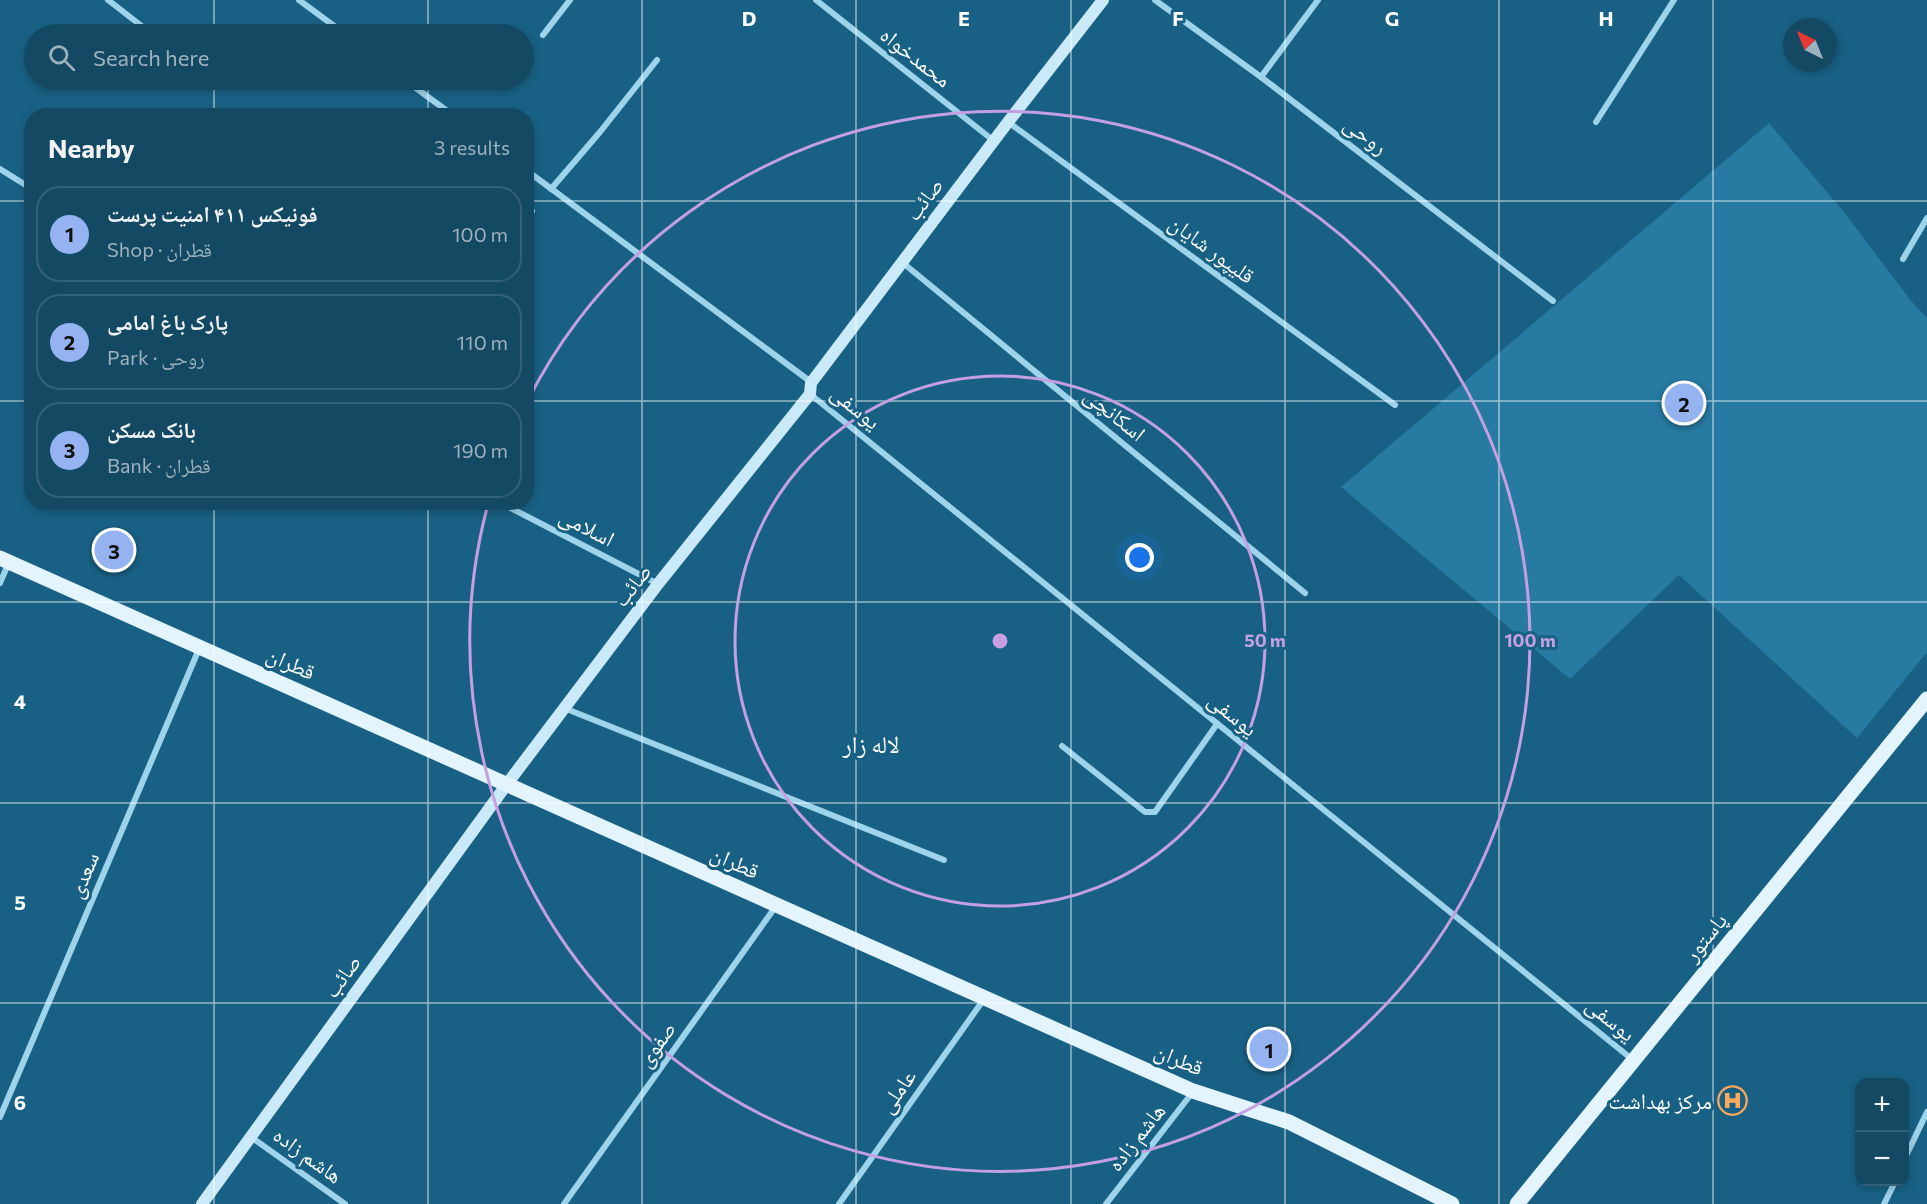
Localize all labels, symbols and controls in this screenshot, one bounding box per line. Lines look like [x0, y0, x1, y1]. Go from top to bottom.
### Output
text: D [742, 6, 756, 30]
text: E [958, 6, 970, 30]
text: F [1172, 6, 1184, 30]
text: G [1385, 6, 1399, 30]
text: H [1599, 6, 1614, 30]
north arrow [1783, 18, 1837, 72]
street label: محمدخواه [875, 21, 957, 93]
search box [24, 24, 534, 90]
icon: search [45, 41, 78, 74]
text: Search here [93, 44, 209, 71]
street label: روحی [1338, 109, 1394, 161]
text: Nearby [48, 132, 135, 163]
text: 3 results [434, 135, 510, 159]
street label: صائب [899, 172, 948, 226]
text: فونیکس ۴۱۱ امنیت پرست [107, 200, 318, 227]
street label: قلیپور شایان [1163, 208, 1260, 290]
text: 1 [65, 222, 74, 246]
text: 100 m [452, 222, 508, 246]
text: Shop · قطران [107, 237, 212, 261]
text: پارک باغ امامی [107, 308, 228, 335]
text: 2 [64, 330, 75, 354]
text: 110 m [457, 330, 508, 354]
text: Park · روحی [107, 345, 205, 369]
street label: یوسفی [825, 379, 887, 436]
pin: 2 [1664, 380, 1704, 426]
street label: اسکانچی [1079, 381, 1151, 447]
text: بانک مسکن [107, 416, 196, 443]
text: 3 [64, 438, 75, 462]
text: 190 m [453, 438, 508, 462]
text: Bank · قطران [107, 453, 211, 477]
street label: اسلامی [555, 501, 619, 553]
pin: 3 [94, 528, 134, 572]
your location [1125, 543, 1154, 572]
street label: صائب [607, 558, 657, 611]
text: 50 m [1244, 629, 1286, 651]
text: 100 m [1504, 629, 1556, 651]
centre of rings [990, 631, 1010, 651]
street label: قطران [262, 640, 320, 686]
street label: یوسفی [1202, 686, 1264, 743]
text: 4 [14, 689, 26, 713]
district label: لاله زار [841, 729, 900, 758]
street label: قطران [706, 839, 764, 885]
street label: سعدی [61, 848, 105, 902]
text: 5 [14, 890, 26, 914]
street label: پاستور [1676, 907, 1733, 968]
street label: صائب [317, 949, 366, 1003]
street label: یوسفی [1580, 991, 1642, 1048]
street label: صفوی [630, 1016, 682, 1072]
pin: 1 [1250, 1026, 1288, 1072]
street label: قطران [1150, 1036, 1208, 1082]
street label: عاملی [872, 1064, 922, 1118]
map controls [1855, 1078, 1909, 1186]
button: + [1855, 1078, 1909, 1132]
hospital icon: مرکز بهداشت [1717, 1085, 1749, 1117]
place label: مرکز بهداشت [1608, 1087, 1712, 1114]
text: 6 [14, 1090, 26, 1114]
street label: هاشم زاده [1101, 1097, 1172, 1177]
street label: هاشم زاده [267, 1120, 348, 1190]
button: − [1855, 1132, 1909, 1186]

